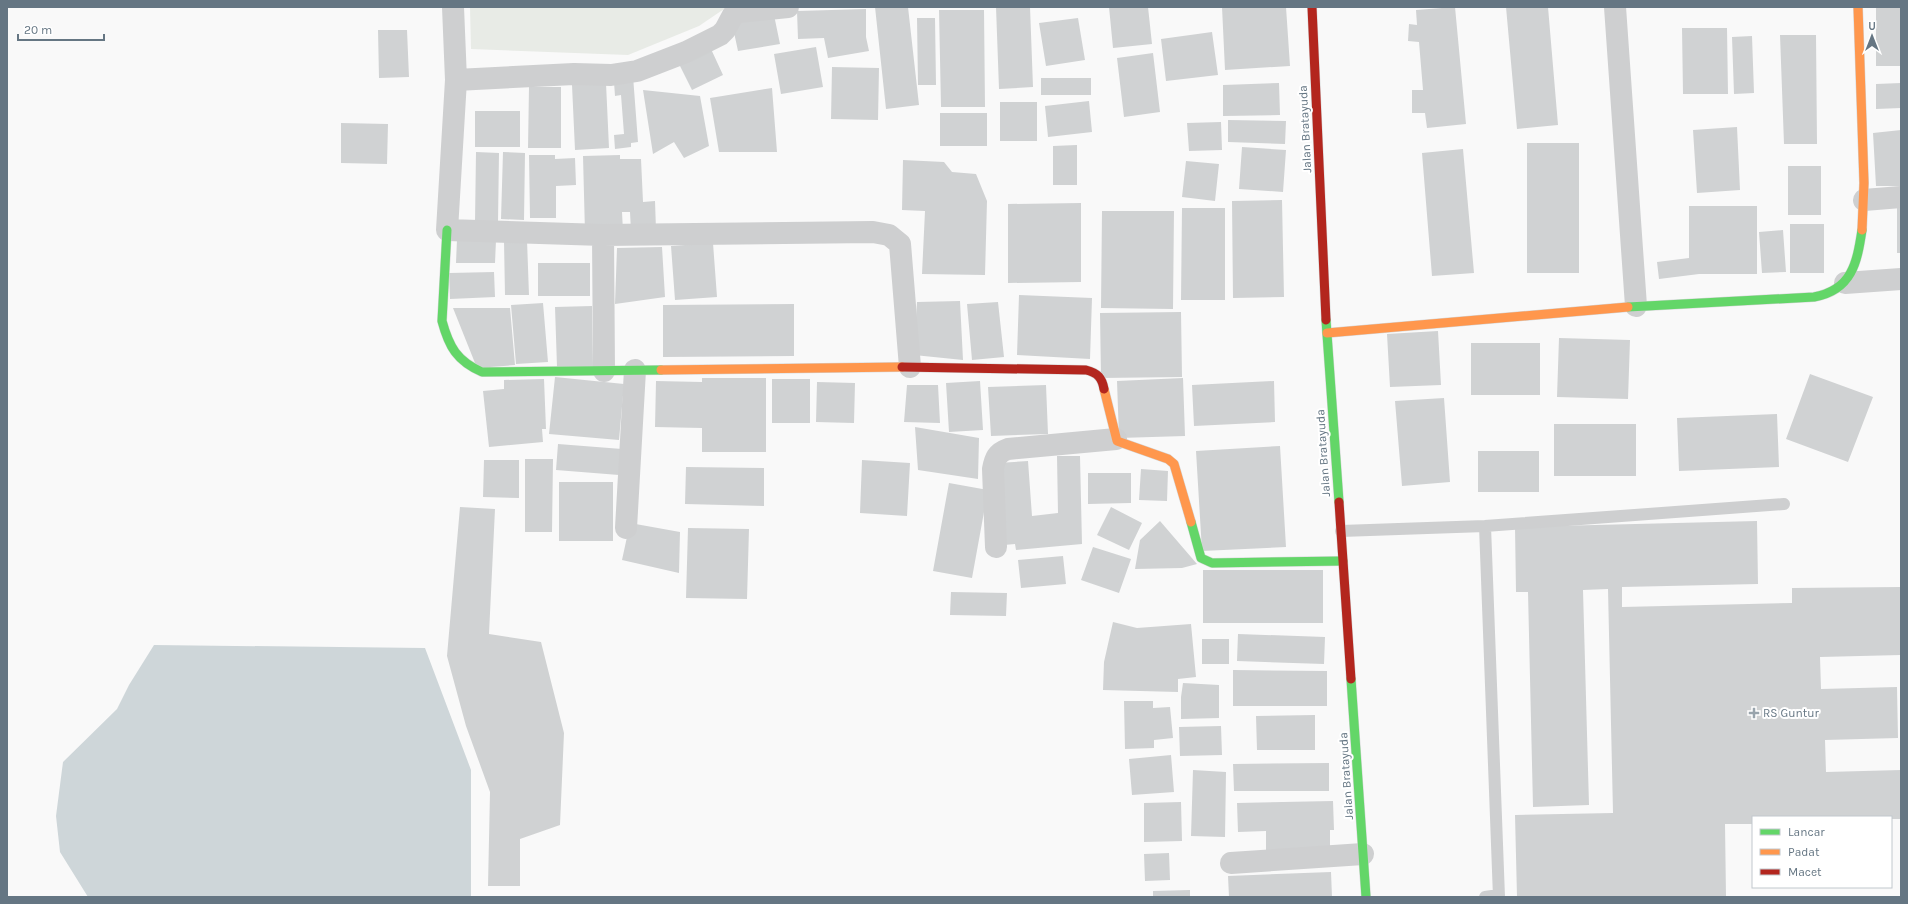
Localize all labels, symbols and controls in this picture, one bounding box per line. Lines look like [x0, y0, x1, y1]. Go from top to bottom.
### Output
scale bar [18, 16, 104, 42]
north arrow [1852, 16, 1892, 56]
text: U [1868, 20, 1876, 33]
text: 20 m [24, 23, 52, 37]
street label: Jalan Bratayuda [1296, 85, 1314, 173]
street label: Jalan Bratayuda [1313, 409, 1333, 497]
place label: RS Guntur [1763, 706, 1819, 720]
marker: RS Guntur [1748, 707, 1760, 719]
street label: Jalan Bratayuda [1336, 732, 1356, 820]
legend [1752, 816, 1892, 888]
text: Lancar [1788, 825, 1825, 839]
text: Padat [1788, 845, 1820, 859]
text: Macet [1788, 865, 1822, 879]

